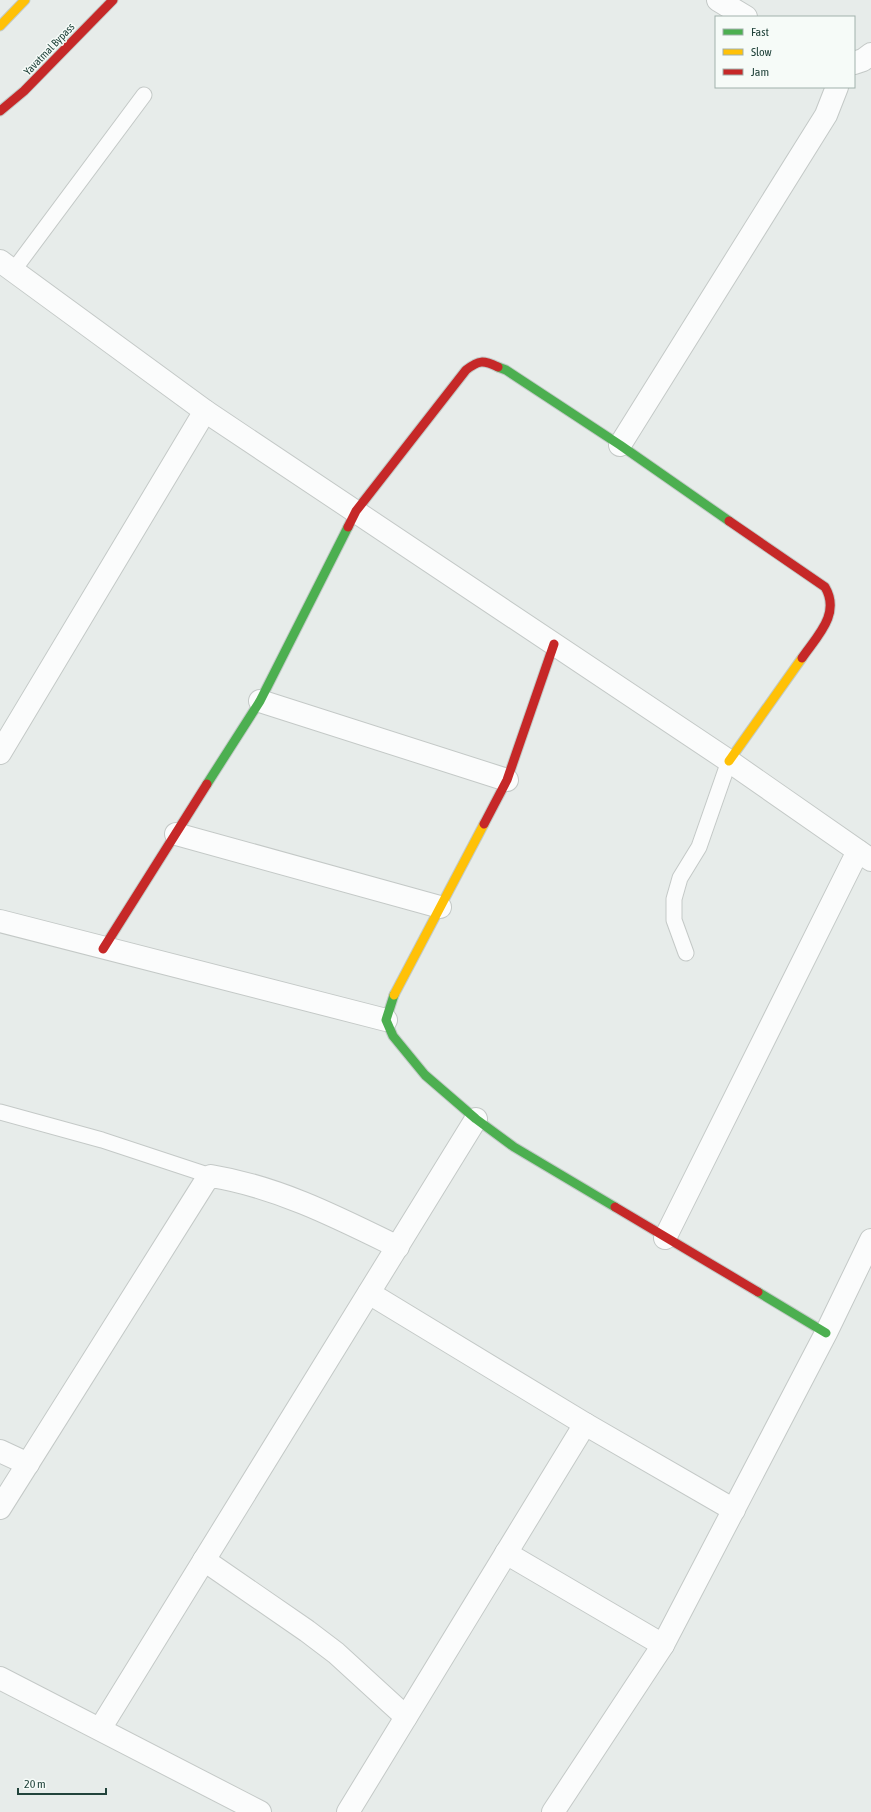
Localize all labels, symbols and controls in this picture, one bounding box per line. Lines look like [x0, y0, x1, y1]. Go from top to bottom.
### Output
legend [715, 16, 855, 88]
street label: Yavatmal Bypass [21, 21, 77, 77]
text: Fast [751, 25, 769, 39]
text: Slow [751, 45, 772, 59]
text: Jam [751, 65, 769, 79]
scale bar [18, 1770, 106, 1796]
text: 20 m [24, 1777, 46, 1791]

